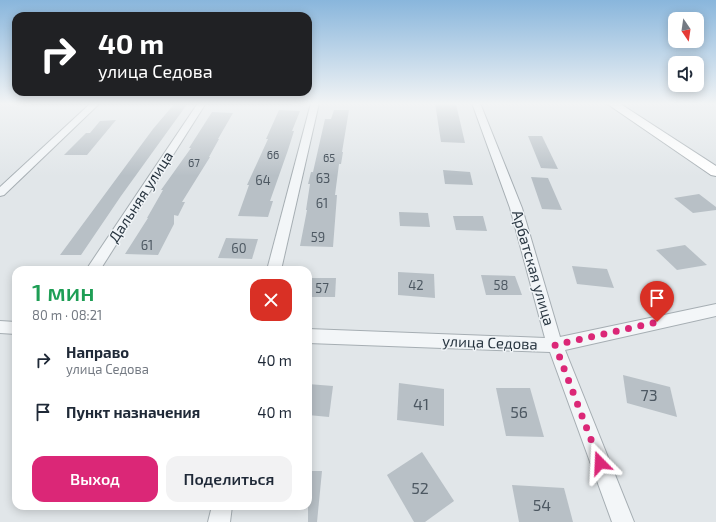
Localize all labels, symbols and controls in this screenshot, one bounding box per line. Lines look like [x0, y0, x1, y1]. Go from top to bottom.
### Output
north arrow [668, 12, 704, 48]
map controls [668, 12, 704, 92]
text: 40 m [98, 26, 164, 60]
icon: right [32, 28, 84, 80]
button: sound [668, 56, 704, 92]
text: улица Седова [98, 60, 213, 82]
street label: Дальняя улица [104, 147, 177, 246]
house number: 66 [267, 148, 279, 161]
house number: 65 [323, 151, 335, 164]
house number: 67 [188, 156, 200, 169]
house number: 63 [316, 170, 330, 186]
house number: 64 [255, 172, 271, 188]
house number: 61 [316, 195, 328, 211]
street label: Арбатская улица [508, 208, 559, 328]
house number: 59 [311, 229, 325, 245]
house number: 61 [141, 237, 153, 253]
house number: 60 [231, 240, 247, 256]
text: 1 мин [32, 277, 94, 306]
house number: 42 [408, 277, 424, 293]
house number: 58 [494, 277, 508, 293]
button: close [250, 279, 292, 321]
house number: 57 [315, 280, 329, 296]
pin [640, 281, 674, 322]
icon: arrive [646, 287, 668, 309]
text: 80 m · 08:21 [32, 307, 102, 323]
street label: улица Седова [442, 331, 538, 354]
text: Направо [66, 343, 129, 361]
icon: right [32, 349, 54, 371]
text: 40 m [257, 351, 292, 369]
text: улица Седова [66, 361, 149, 377]
house number: 73 [640, 385, 658, 404]
house number: 41 [413, 394, 429, 413]
icon: arrive [32, 401, 54, 423]
house number: 56 [510, 402, 528, 421]
text: Пункт назначения [66, 403, 200, 421]
text: 40 m [257, 403, 292, 421]
position arrow [579, 442, 621, 484]
button: Выход [32, 456, 158, 502]
button: Поделиться [166, 456, 292, 502]
house number: 52 [411, 478, 429, 497]
house number: 54 [533, 495, 551, 514]

